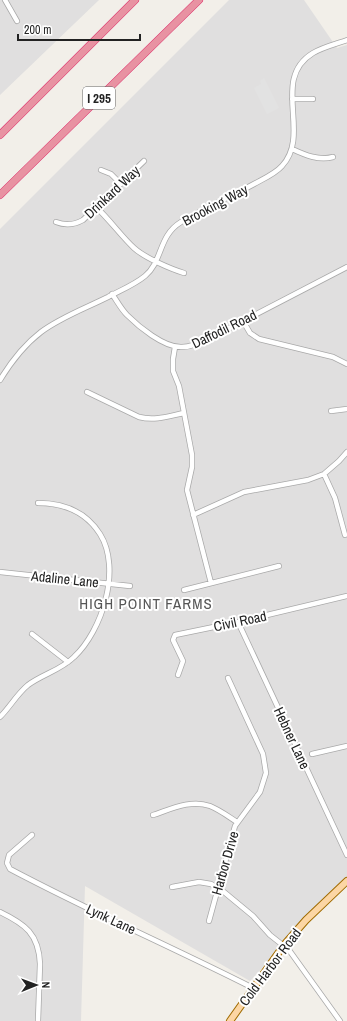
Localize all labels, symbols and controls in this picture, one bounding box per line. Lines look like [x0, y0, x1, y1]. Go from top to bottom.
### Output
scale bar [18, 16, 140, 42]
text: 200 m [24, 22, 51, 38]
road number: I 295 [83, 87, 115, 109]
street label: Drinkard Way [80, 161, 144, 222]
street label: Brooking Way [179, 180, 251, 230]
street label: Daffodil Road [189, 306, 259, 352]
street label: Adaline Lane [29, 566, 100, 591]
district label: HIGH POINT FARMS [79, 593, 213, 614]
street label: Civil Road [212, 607, 268, 635]
street label: Hebner Lane [270, 704, 314, 772]
street label: Harbor Drive [207, 829, 243, 897]
street label: Lynk Lane [83, 900, 139, 938]
street label: Cold Harbor Road [235, 925, 305, 1009]
north arrow [16, 965, 56, 1005]
text: N [39, 981, 53, 988]

